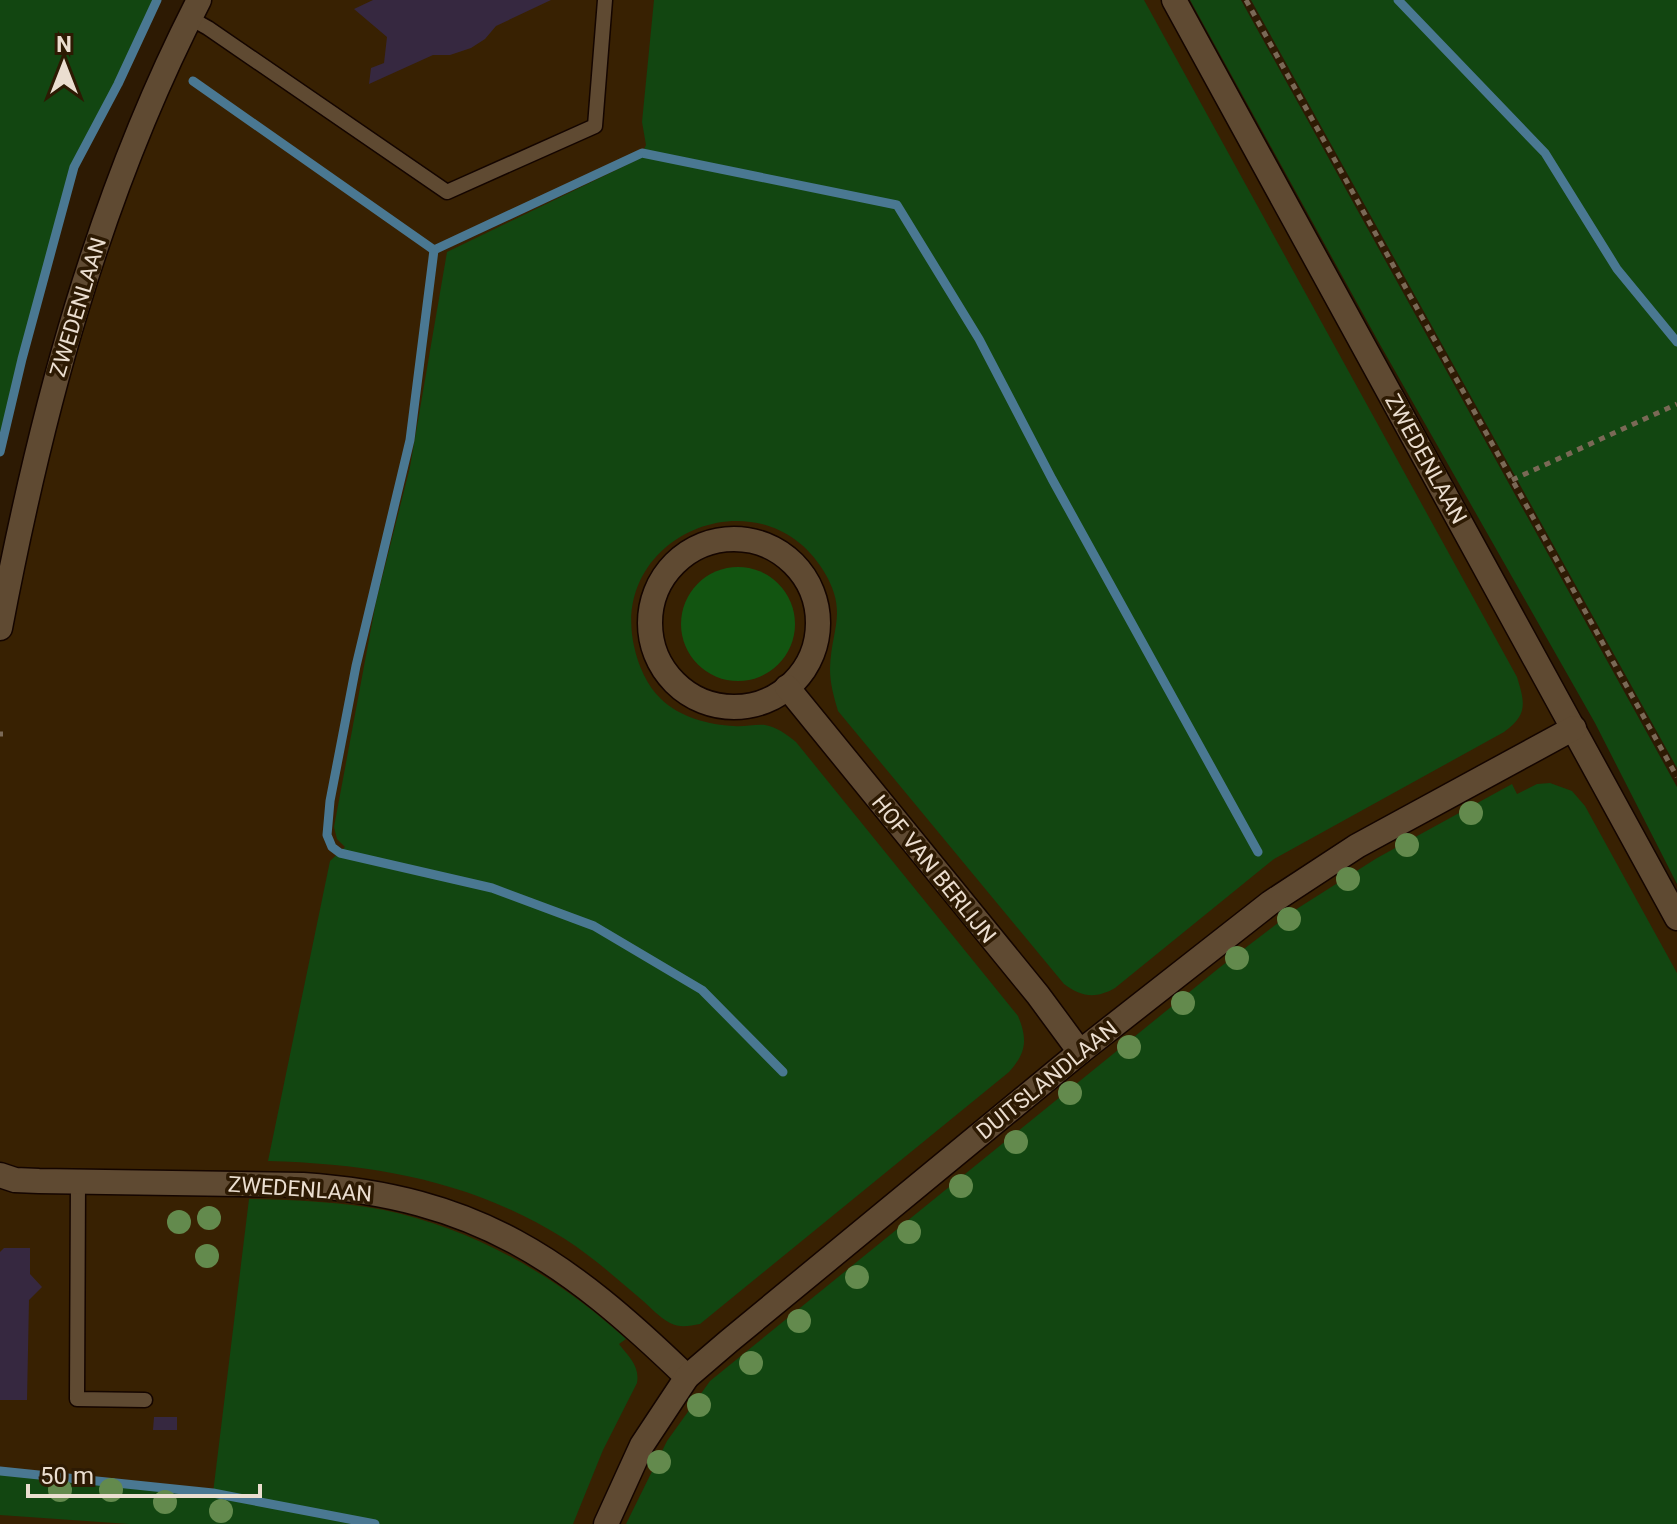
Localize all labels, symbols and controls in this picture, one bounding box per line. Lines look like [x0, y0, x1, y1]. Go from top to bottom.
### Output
north arrow [24, 24, 104, 104]
text: N [56, 32, 72, 57]
street label: ZWEDENLAAN [45, 234, 111, 380]
street label: ZWEDENLAAN [1380, 390, 1472, 528]
street label: HOF VAN BERLIJN [867, 790, 1001, 948]
street label: DUITSLANDLAAN [972, 1016, 1122, 1144]
street label: ZWEDENLAAN [227, 1171, 373, 1207]
scale bar [28, 1448, 260, 1498]
text: 50 m [40, 1462, 94, 1490]

